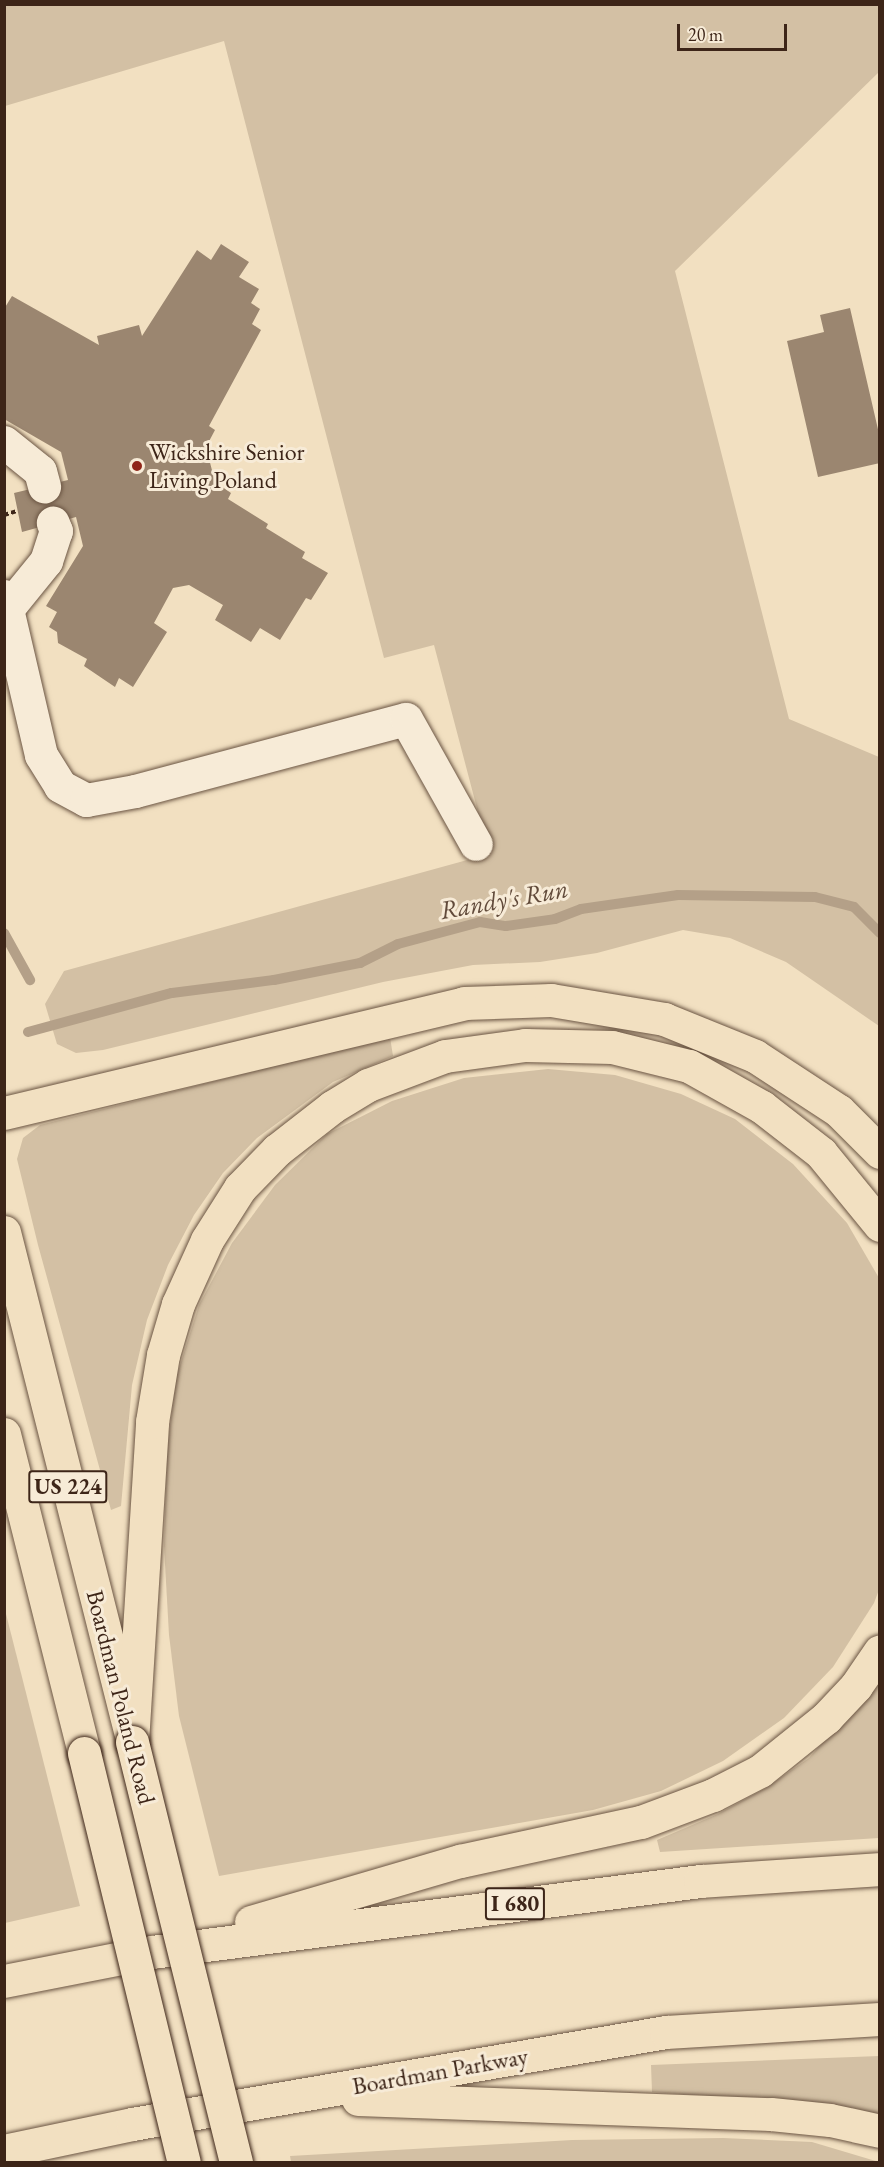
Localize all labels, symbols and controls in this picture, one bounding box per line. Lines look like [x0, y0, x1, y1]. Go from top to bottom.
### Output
scale bar [680, 12, 790, 50]
text: 20 m [688, 23, 723, 46]
place label: Wickshire Senior Living Poland [149, 438, 305, 494]
marker: Wickshire Senior Living Poland [130, 459, 144, 473]
water label: Randy's Run [437, 873, 571, 927]
road number: US 224 [28, 1468, 109, 1506]
street label: Boardman Poland Road [80, 1587, 162, 1807]
road number: I 680 [484, 1885, 546, 1923]
street label: Boardman Parkway [350, 2041, 530, 2101]

